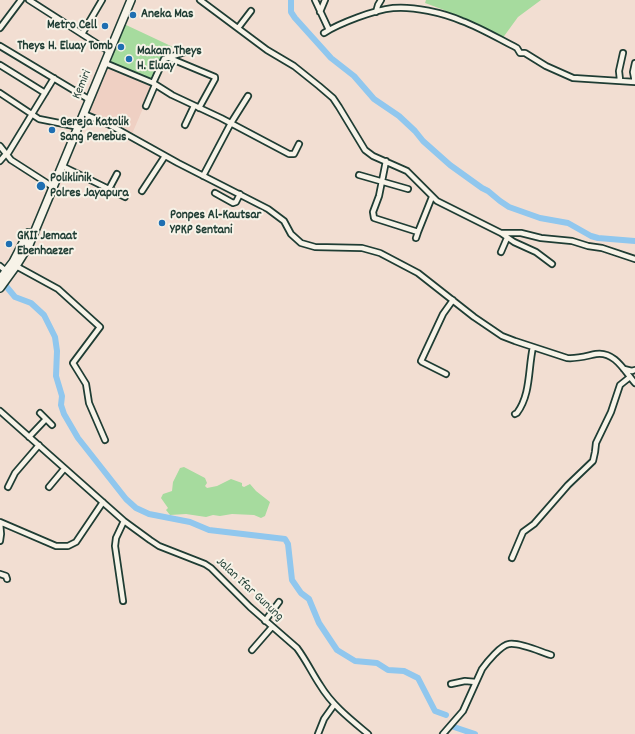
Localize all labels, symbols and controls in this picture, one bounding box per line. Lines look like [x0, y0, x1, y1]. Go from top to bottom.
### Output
place label: Aneka Mas [141, 7, 193, 23]
marker: Aneka Mas [128, 10, 138, 20]
place label: Metro Cell [47, 18, 97, 34]
marker: Metro Cell [100, 21, 110, 31]
place label: Theys H. Eluay Tomb [17, 39, 113, 55]
marker: Theys H. Eluay Tomb [116, 42, 126, 52]
place label: Makam Theys H. Eluay [137, 44, 202, 75]
marker: Makam Theys H. Eluay [124, 54, 134, 64]
street label: Kemiri [70, 68, 96, 102]
place label: Gereja Katolik Sang Penebus [60, 115, 129, 146]
marker: Gereja Katolik Sang Penebus [47, 125, 57, 135]
place label: Poliklinik Polres Jayapura [50, 171, 128, 202]
marker: Poliklinik Polres Jayapura [35, 180, 47, 192]
place label: Ponpes Al-Kautsar YPKP Sentani [170, 208, 261, 239]
marker: Ponpes Al-Kautsar YPKP Sentani [157, 218, 167, 228]
place label: GKII Jemaat Ebenhaezer [17, 229, 77, 260]
marker: GKII Jemaat Ebenhaezer [4, 239, 14, 249]
street label: Jalan Ifar Gunung [212, 555, 286, 625]

